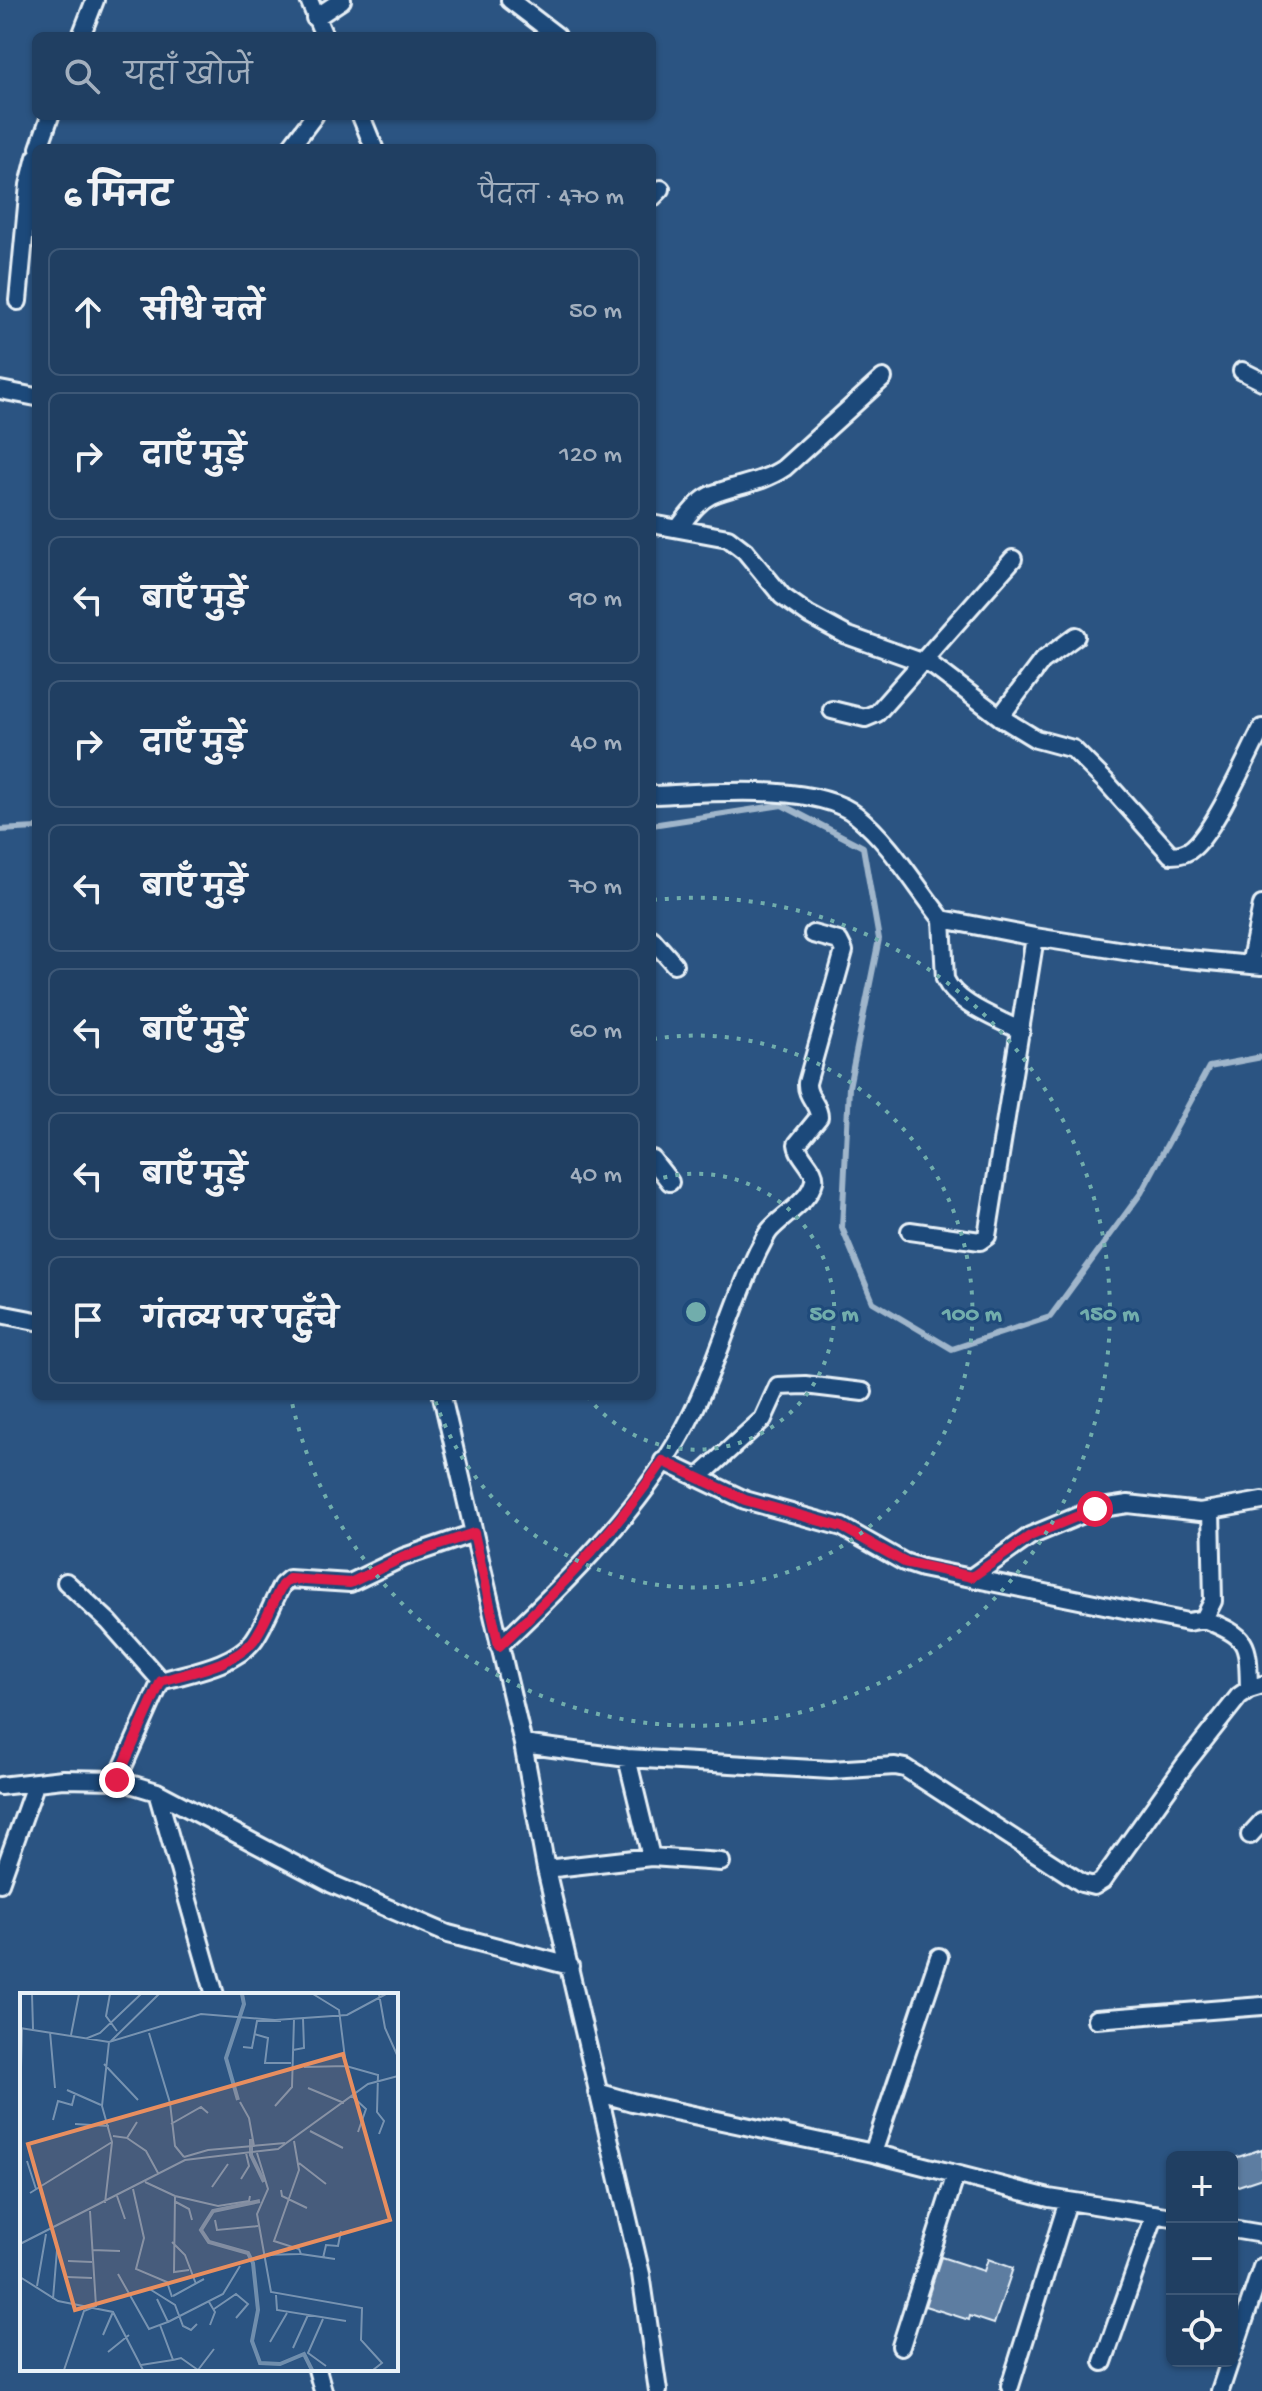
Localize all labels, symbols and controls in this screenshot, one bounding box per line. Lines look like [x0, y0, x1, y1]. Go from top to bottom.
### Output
search box [32, 32, 656, 120]
icon: search [60, 54, 104, 98]
text: यहाँ खोजें [124, 61, 252, 96]
text: 6 मिनट [64, 179, 172, 219]
text: पैदल · 470 m [478, 183, 624, 214]
icon: ahead [66, 290, 110, 334]
text: सीधे चलें [142, 297, 264, 332]
text: 50 m [569, 297, 622, 328]
icon: right [66, 434, 110, 478]
text: दाएँ मुड़ें [142, 441, 246, 476]
text: 120 m [559, 441, 622, 472]
icon: left [66, 578, 110, 622]
text: बाएँ मुड़ें [142, 585, 247, 620]
text: 90 m [570, 585, 622, 616]
icon: right [66, 722, 110, 766]
text: दाएँ मुड़ें [142, 729, 246, 764]
text: 40 m [570, 729, 622, 760]
icon: left [66, 866, 110, 910]
text: बाएँ मुड़ें [142, 873, 247, 908]
text: 70 m [569, 873, 622, 904]
icon: left [66, 1010, 110, 1054]
text: बाएँ मुड़ें [142, 1017, 247, 1052]
text: 60 m [569, 1017, 622, 1048]
icon: left [66, 1154, 110, 1198]
text: बाएँ मुड़ें [142, 1161, 247, 1196]
text: 40 m [570, 1161, 622, 1192]
icon: arrive [66, 1298, 110, 1342]
centre of rings [682, 1298, 710, 1326]
text: 50 m [810, 1301, 858, 1330]
text: 100 m [941, 1301, 1002, 1330]
text: 150 m [1080, 1301, 1139, 1330]
text: गंतव्य पर पहुँचे [142, 1305, 339, 1340]
route start [1077, 1491, 1113, 1527]
route end [99, 1762, 135, 1798]
inset map [20, 1993, 398, 2371]
map controls [1166, 2151, 1238, 2367]
button: + [1166, 2151, 1238, 2223]
button: − [1166, 2223, 1238, 2295]
button: locate [1166, 2295, 1238, 2367]

